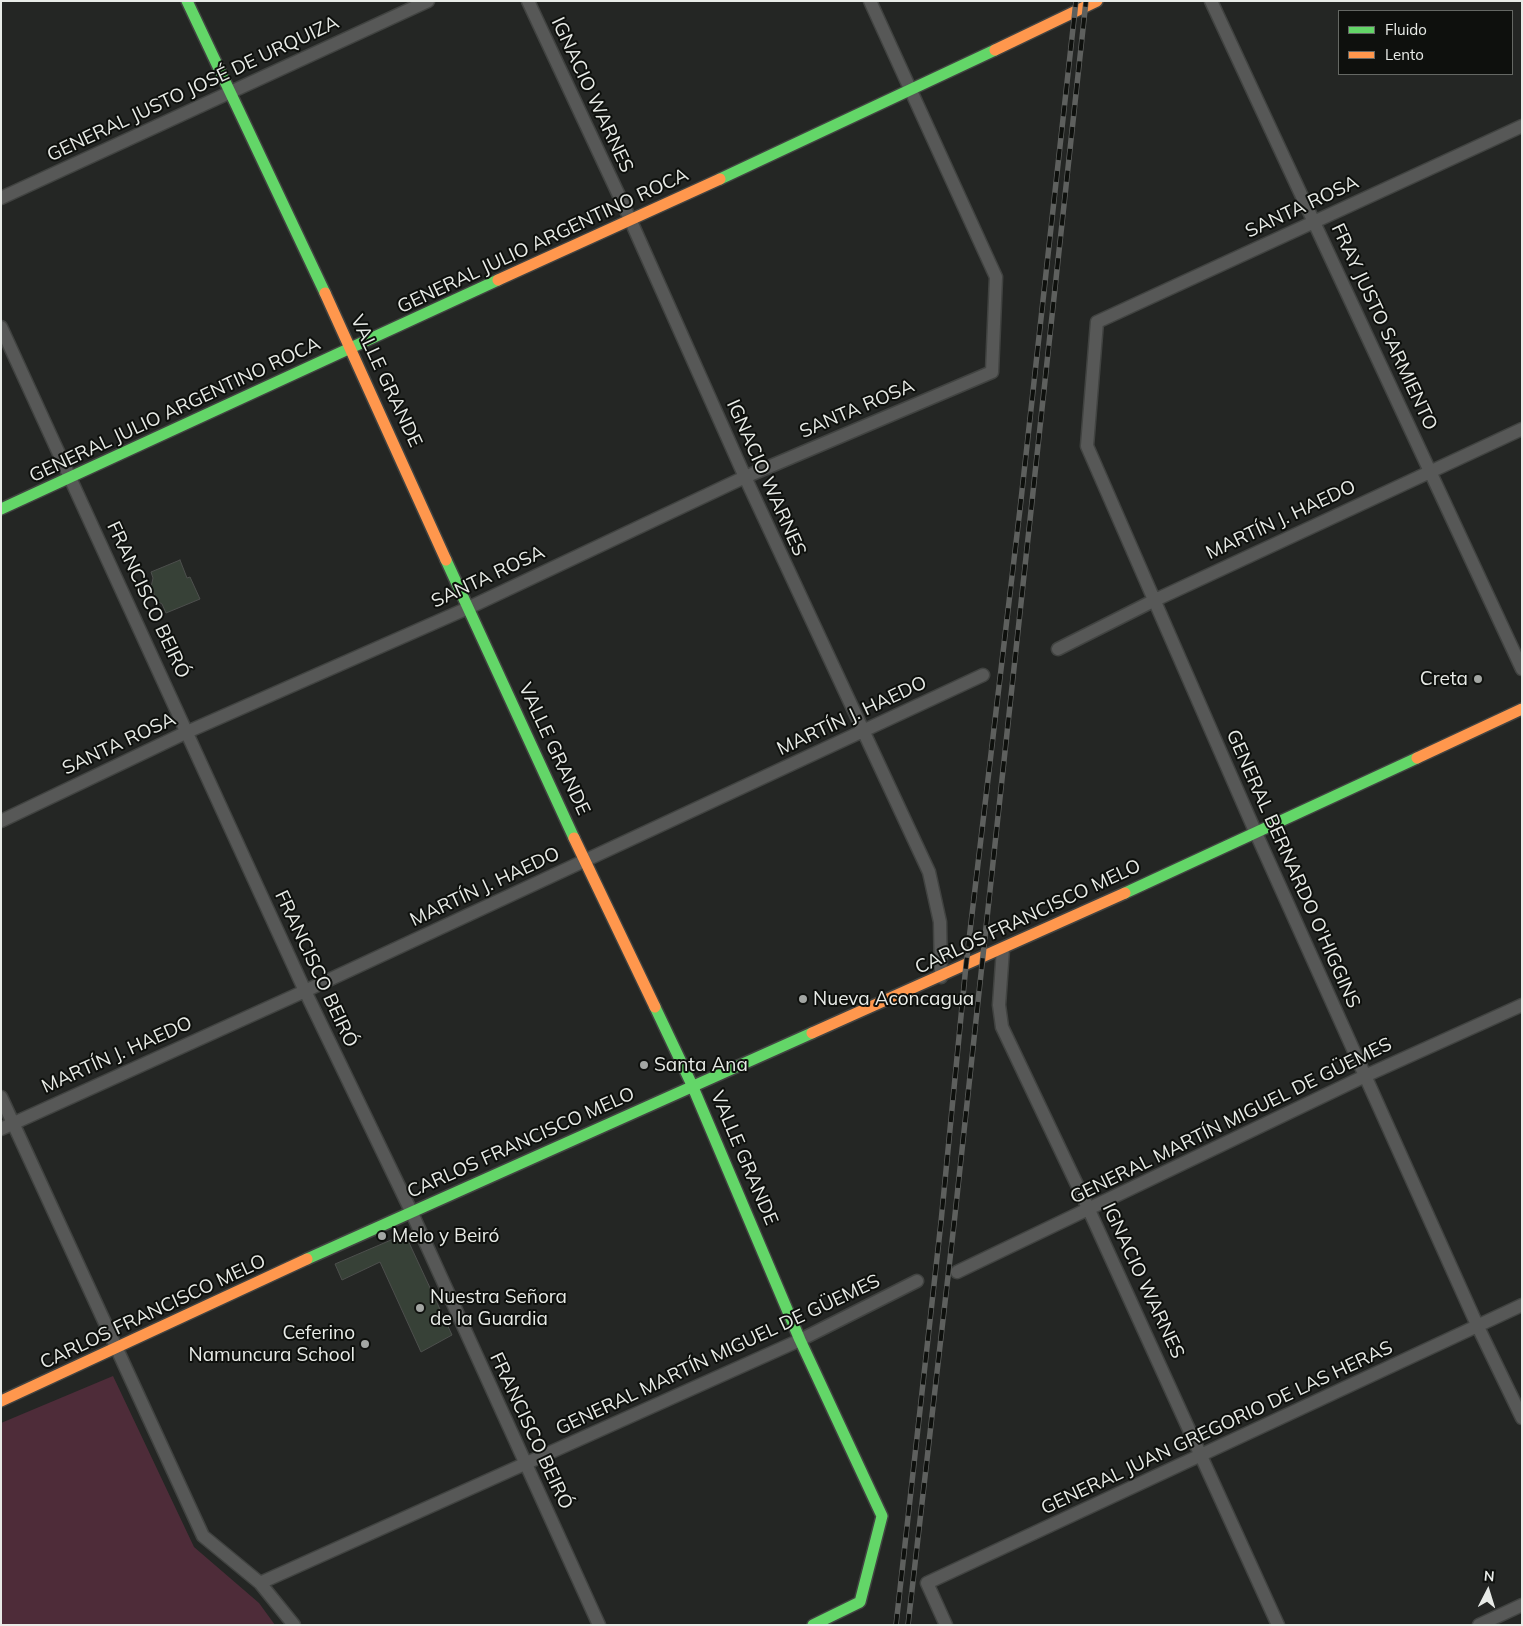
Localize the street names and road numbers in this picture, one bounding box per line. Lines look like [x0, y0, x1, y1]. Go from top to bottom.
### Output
street label: GENERAL JUSTO JOSÉ DE URQUIZA [44, 11, 342, 167]
street label: IGNACIO WARNES [546, 14, 638, 176]
street label: GENERAL JULIO ARGENTINO ROCA [394, 163, 692, 319]
street label: SANTA ROSA [1242, 171, 1362, 243]
street label: FRAY JUSTO SARMIENTO [1326, 220, 1442, 434]
street label: VALLE GRANDE [345, 311, 427, 451]
street label: GENERAL JULIO ARGENTINO ROCA [26, 332, 324, 488]
street label: SANTA ROSA [796, 375, 918, 443]
street label: IGNACIO WARNES [721, 396, 811, 560]
street label: MARTÍN J. HAEDO [1203, 475, 1359, 565]
street label: FRANCISCO BEIRÓ [102, 518, 194, 682]
street label: SANTA ROSA [428, 541, 548, 613]
street label: MARTÍN J. HAEDO [774, 671, 930, 761]
street label: VALLE GRANDE [513, 679, 595, 819]
street label: SANTA ROSA [59, 708, 179, 780]
street label: GENERAL BERNARDO O'HIGGINS [1221, 726, 1365, 1012]
street label: MARTÍN J. HAEDO [407, 842, 563, 932]
street label: CARLOS FRANCISCO MELO [912, 855, 1144, 979]
street label: FRANCISCO BEIRÓ [270, 887, 362, 1051]
street label: MARTÍN J. HAEDO [38, 1012, 196, 1098]
street label: GENERAL MARTÍN MIGUEL DE GÜEMES [1066, 1033, 1396, 1209]
street label: CARLOS FRANCISCO MELO [404, 1082, 638, 1204]
street label: VALLE GRANDE [705, 1088, 783, 1228]
street label: IGNACIO WARNES [1097, 1200, 1189, 1362]
street label: CARLOS FRANCISCO MELO [37, 1250, 269, 1374]
street label: GENERAL MARTÍN MIGUEL DE GÜEMES [552, 1270, 884, 1440]
street label: GENERAL JUAN GREGORIO DE LAS HERAS [1038, 1336, 1396, 1520]
street label: FRANCISCO BEIRÓ [485, 1349, 577, 1513]

